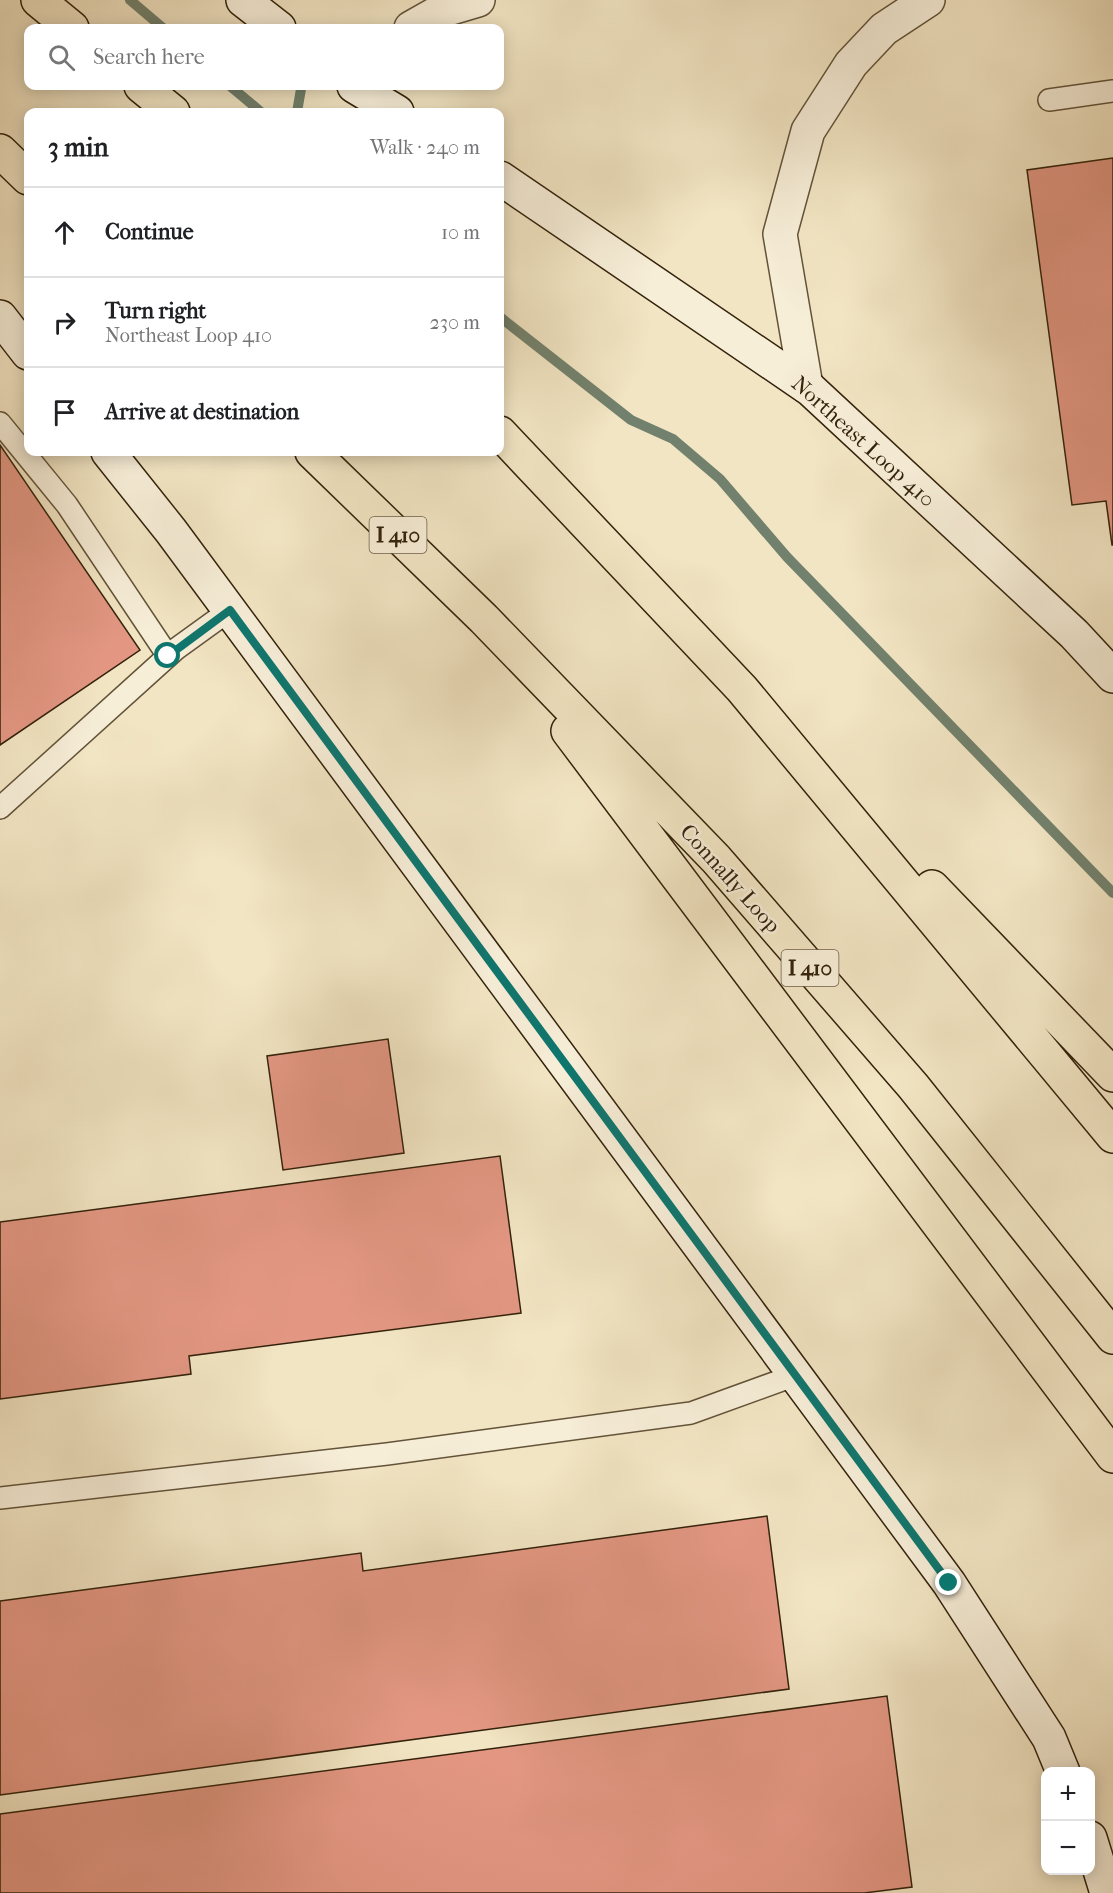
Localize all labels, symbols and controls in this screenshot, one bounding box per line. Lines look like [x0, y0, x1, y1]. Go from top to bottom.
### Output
search box [24, 24, 504, 90]
icon: search [45, 41, 78, 74]
text: Search here [93, 44, 205, 70]
text: 3 min [48, 132, 109, 163]
text: Walk · 240 m [370, 136, 480, 159]
icon: ahead [48, 216, 81, 249]
text: Continue [105, 219, 194, 245]
text: 10 m [441, 221, 480, 244]
text: Turn right [105, 298, 206, 324]
icon: right [48, 306, 81, 339]
text: 230 m [430, 311, 480, 334]
text: Northeast Loop 410 [105, 324, 272, 347]
street label: Northeast Loop 410 [786, 371, 940, 513]
icon: arrive [48, 396, 81, 429]
text: Arrive at destination [105, 399, 299, 425]
road number: I 410 [370, 517, 426, 553]
route start [154, 642, 180, 668]
street label: Connally Loop [675, 819, 786, 938]
road number: I 410 [782, 950, 838, 986]
route end [935, 1569, 961, 1595]
map controls [1041, 1767, 1095, 1875]
button: + [1041, 1767, 1095, 1821]
button: − [1041, 1821, 1095, 1875]

